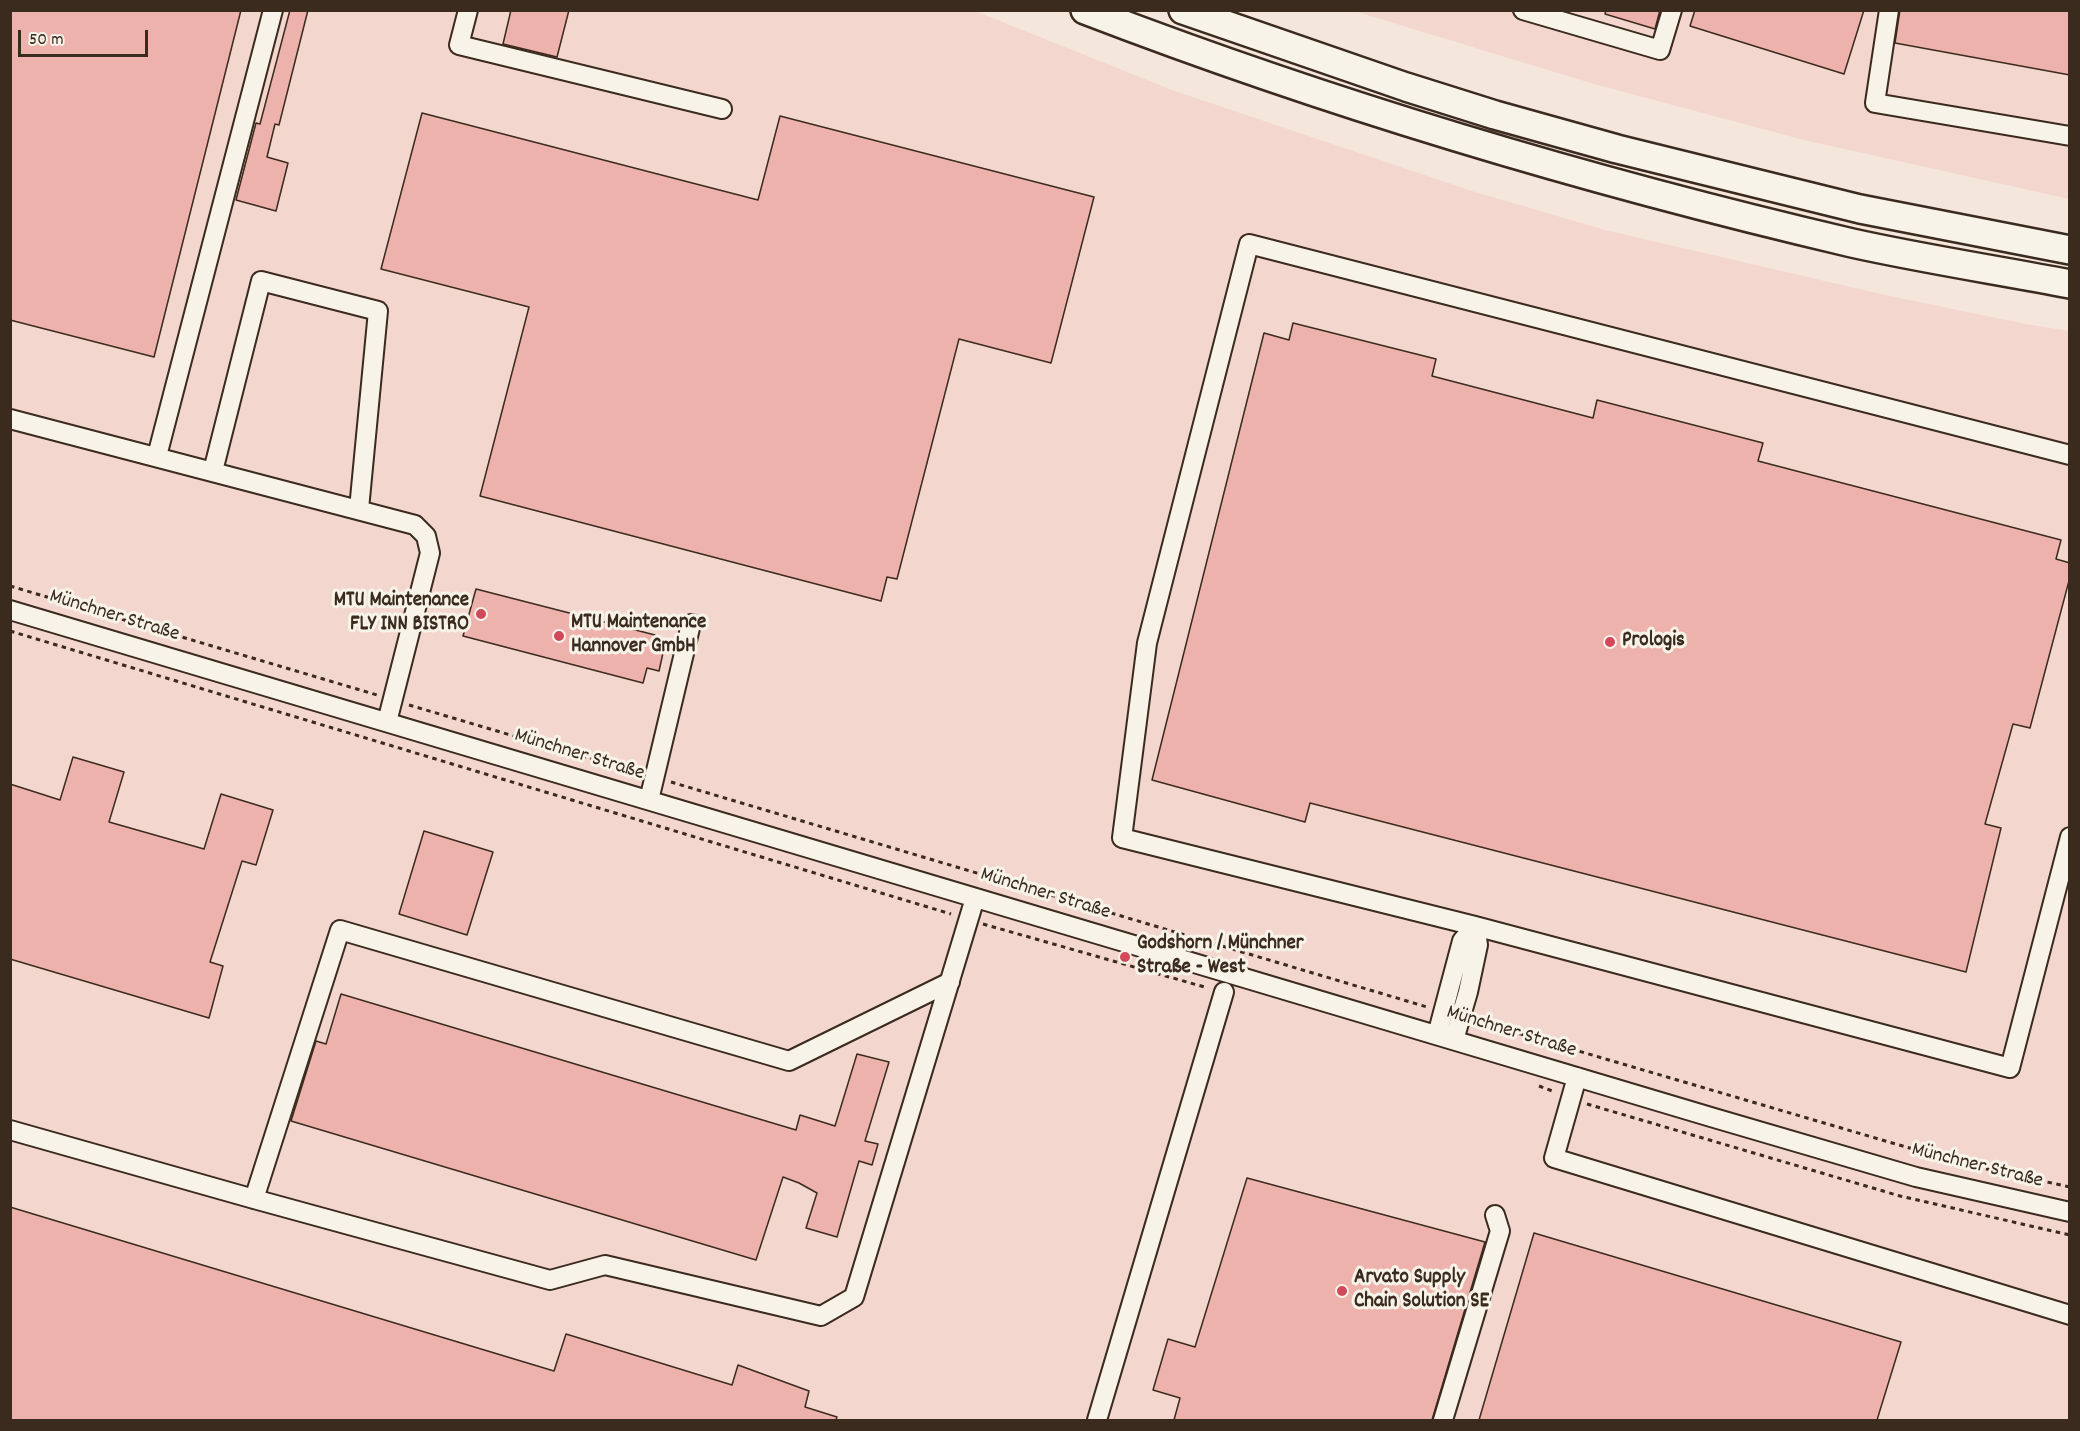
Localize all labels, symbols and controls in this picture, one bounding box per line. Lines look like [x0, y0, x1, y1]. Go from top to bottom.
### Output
scale bar [21, 18, 152, 56]
text: 50 m [29, 28, 64, 53]
street label: Münchner Straße [46, 585, 182, 649]
place label: MTU Maintenance FLY INN BISTRO [334, 589, 469, 639]
marker: MTU Maintenance FLY INN BISTRO [474, 607, 488, 621]
place label: MTU Maintenance Hannover GmbH [571, 611, 706, 661]
marker: MTU Maintenance Hannover GmbH [552, 629, 566, 643]
place label: Prologis [1622, 629, 1685, 655]
marker: Prologis [1603, 635, 1617, 649]
street label: Münchner Straße [511, 724, 647, 788]
street label: Münchner Straße [977, 863, 1113, 927]
place label: Godshorn / Münchner Straße - West [1137, 932, 1304, 982]
marker: Godshorn / Münchner Straße - West [1118, 950, 1132, 964]
street label: Münchner Straße [1443, 1001, 1579, 1065]
street label: Münchner Straße [1909, 1139, 2045, 1195]
place label: Arvato Supply Chain Solution SE [1354, 1266, 1489, 1316]
marker: Arvato Supply Chain Solution SE [1335, 1284, 1349, 1298]

